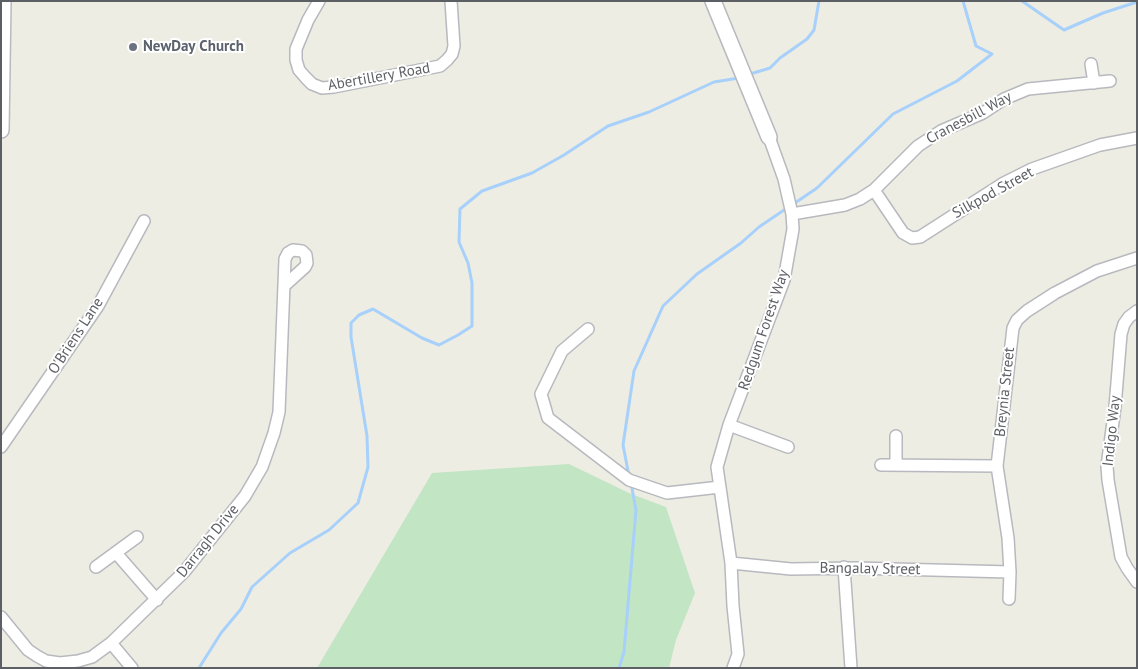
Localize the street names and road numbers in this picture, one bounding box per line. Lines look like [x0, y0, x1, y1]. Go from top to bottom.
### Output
street label: Abertillery Road [327, 59, 431, 95]
street label: Cranesbill Way [923, 88, 1015, 148]
street label: Silkpod Street [949, 163, 1037, 223]
street label: Redgum Forest Way [735, 267, 793, 393]
street label: O'Briens Lane [45, 294, 107, 378]
street label: Breynia Street [991, 346, 1019, 438]
street label: Indigo Way [1099, 395, 1125, 467]
street label: Darragh Drive [173, 501, 243, 581]
street label: Bangalay Street [819, 559, 921, 579]

